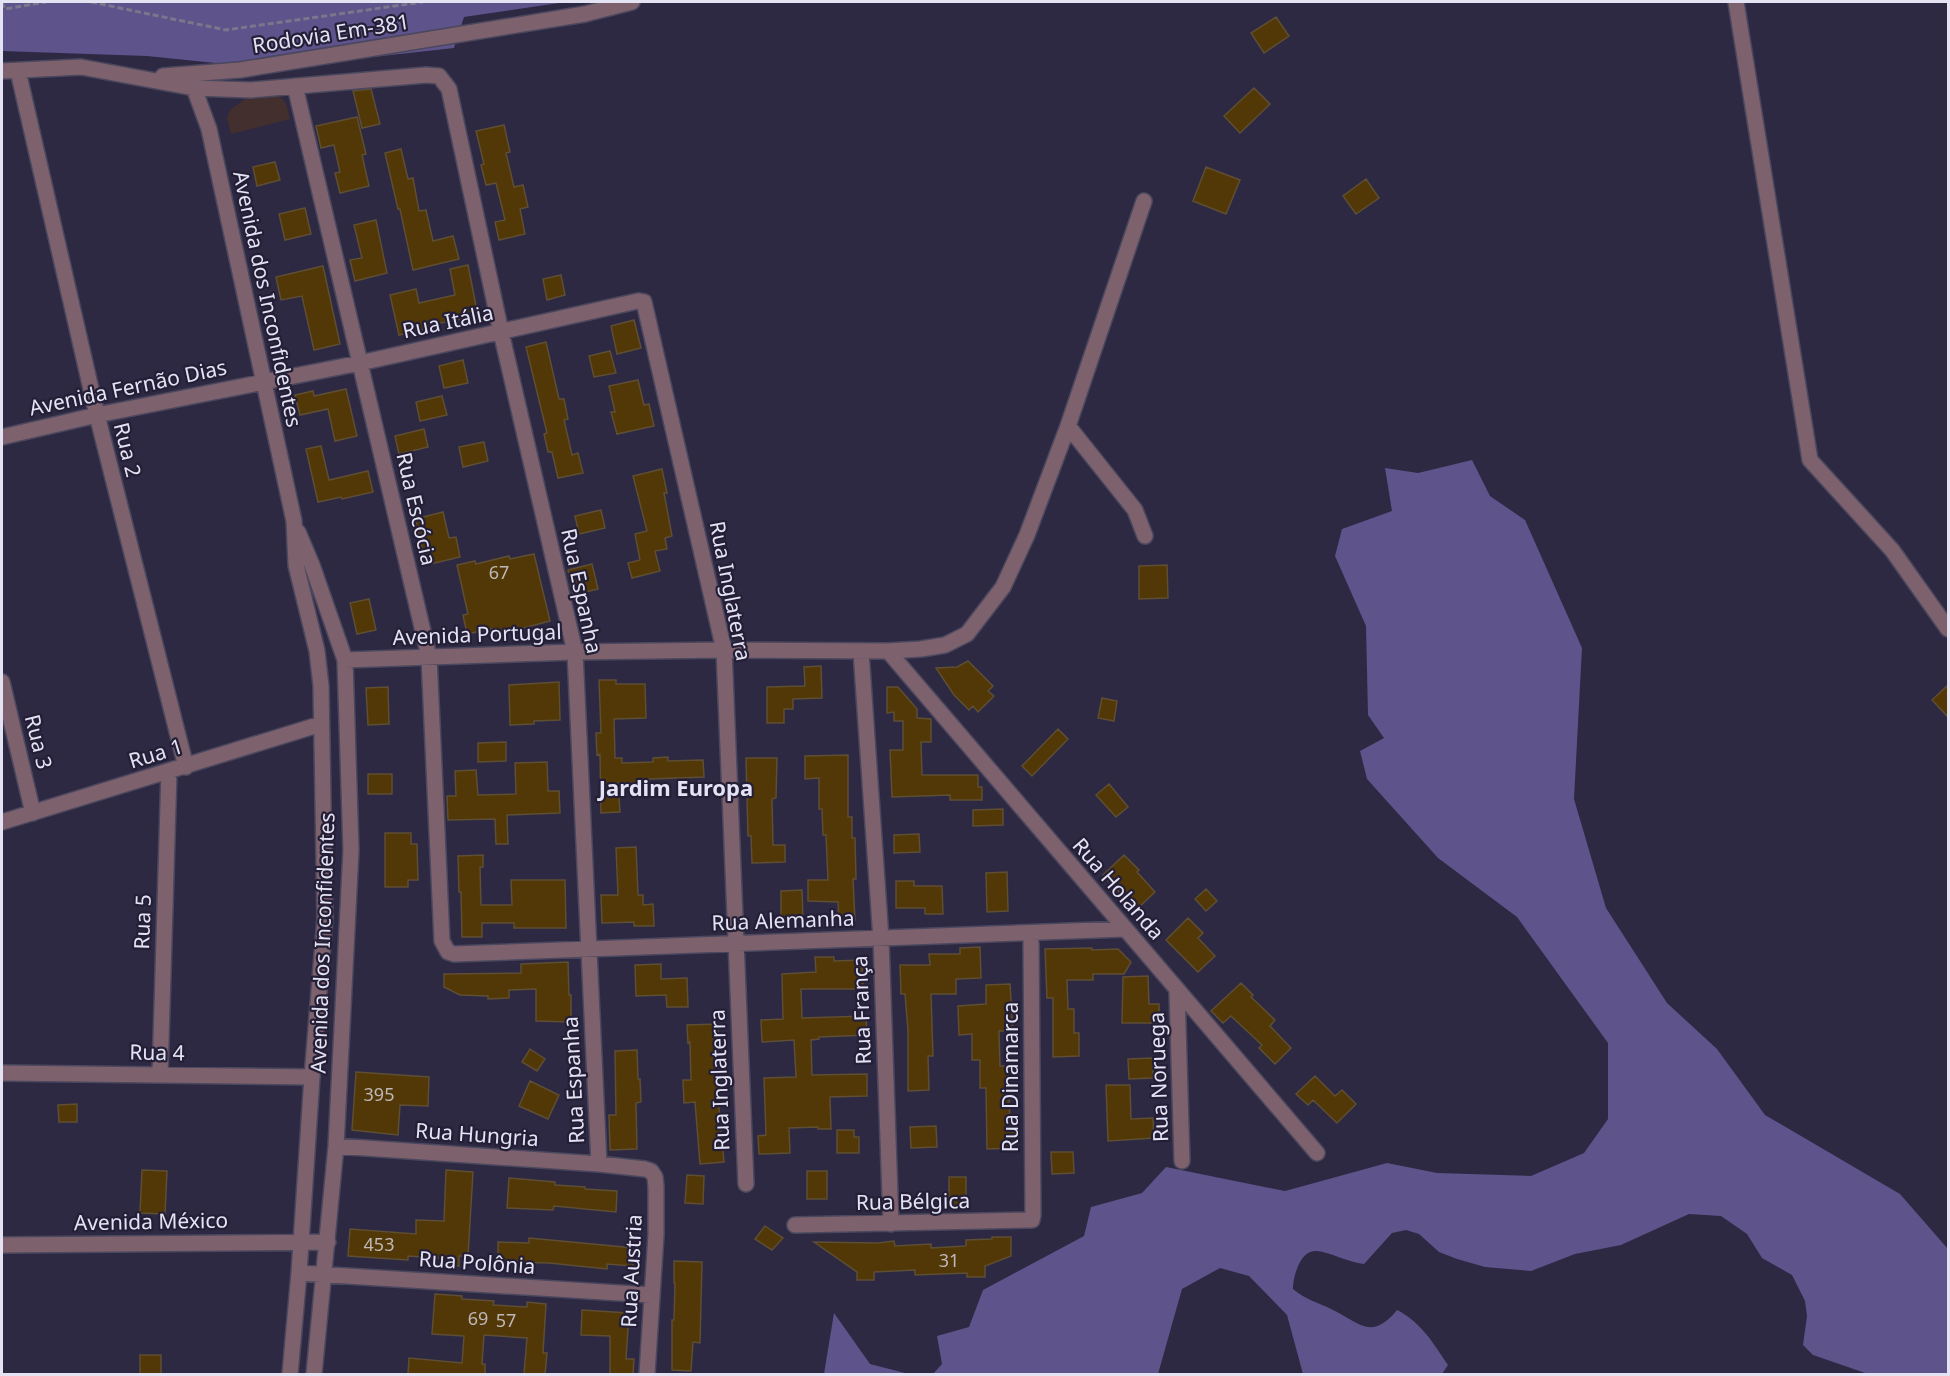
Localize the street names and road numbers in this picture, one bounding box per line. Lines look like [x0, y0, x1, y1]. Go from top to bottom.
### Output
street label: Rodovia Em-381 [250, 7, 411, 59]
street label: Avenida dos Inconfidentes [227, 168, 309, 430]
street label: Rua Itália [400, 298, 496, 344]
street label: Avenida Fernão Dias [26, 352, 229, 422]
street label: Rua 2 [108, 420, 148, 480]
street label: Rua Escócia [390, 450, 444, 568]
street label: Rua Inglaterra [704, 519, 758, 663]
street label: Rua Espanha [555, 526, 609, 656]
street label: Avenida Portugal [392, 617, 562, 651]
street label: Rua 3 [19, 712, 59, 772]
street label: Rua 1 [125, 732, 186, 775]
street label: Avenida dos Inconfidentes [303, 812, 341, 1074]
street label: Rua Holanda [1067, 831, 1171, 945]
street label: Rua 5 [127, 894, 157, 950]
street label: Rua Alemanha [711, 904, 855, 936]
street label: Rua França [845, 955, 877, 1065]
street label: Rua Dinamarca [996, 1002, 1024, 1152]
street label: Rua Inglaterra [703, 1009, 735, 1151]
street label: Rua Noruega [1142, 1012, 1174, 1143]
street label: Rua Espanha [556, 1016, 590, 1144]
street label: Rua 4 [129, 1038, 185, 1066]
street label: Rua Hungria [414, 1116, 540, 1152]
street label: Rua Bélgica [856, 1186, 970, 1216]
street label: Avenida México [74, 1206, 228, 1236]
street label: Rua Austria [614, 1214, 648, 1328]
street label: Rua Polônia [418, 1244, 536, 1280]

